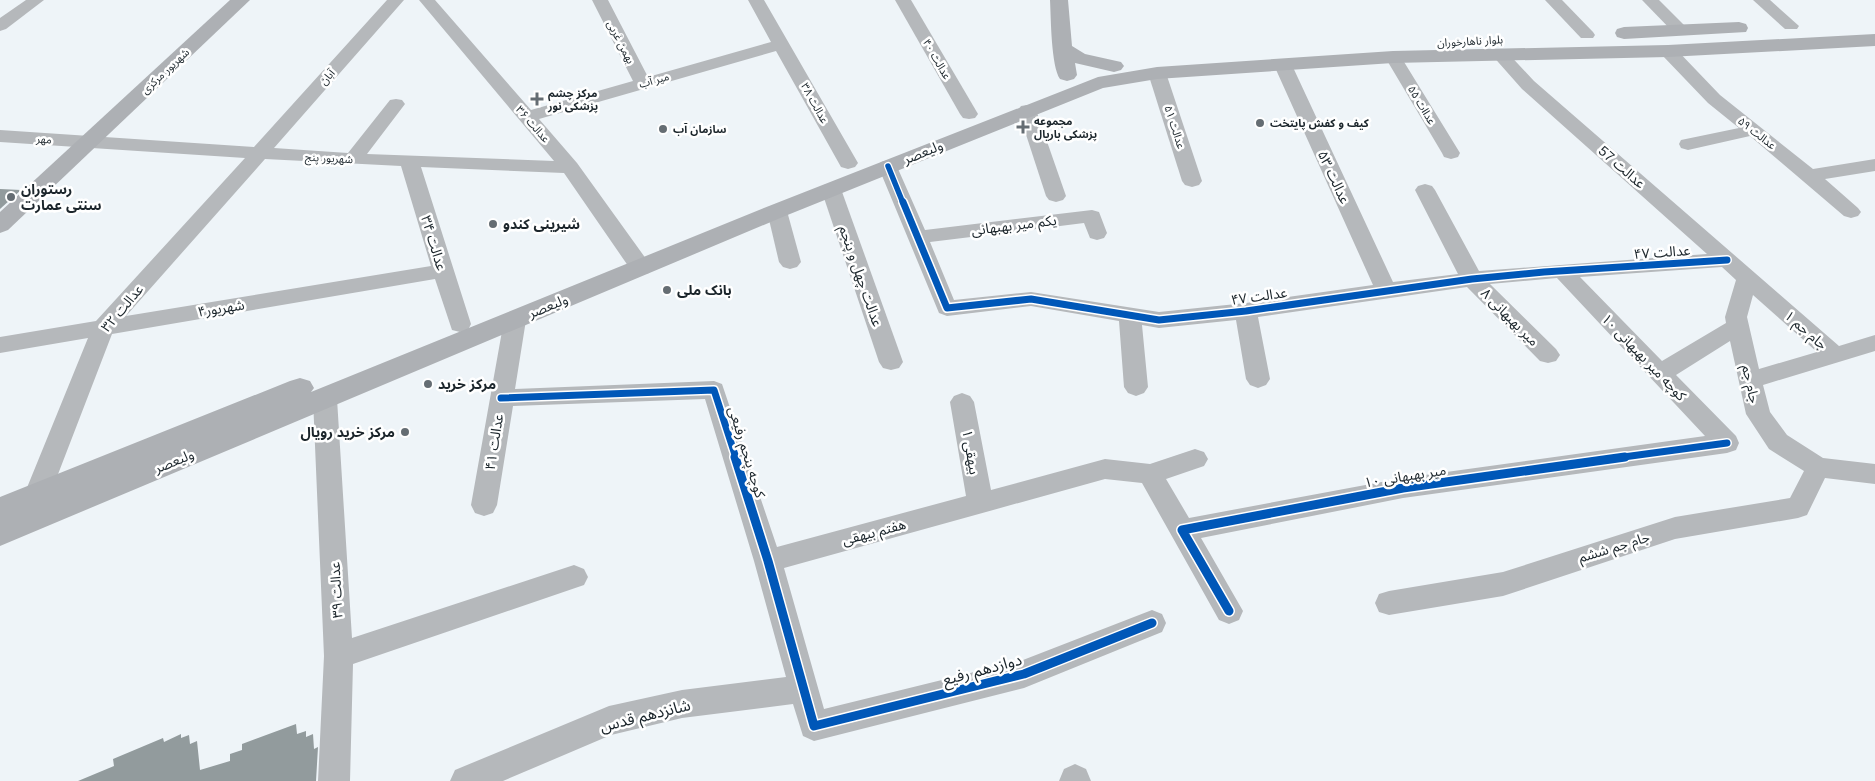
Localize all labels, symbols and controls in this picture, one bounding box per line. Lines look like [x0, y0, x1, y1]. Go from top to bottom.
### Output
street label: بهمن غربی [604, 19, 637, 66]
street label: بلوار ناهارخوران [1437, 33, 1503, 50]
street label: عدالت ۴۰ [921, 37, 954, 82]
street label: شهریور مرکزی [139, 46, 192, 97]
street label: آبان [317, 66, 338, 88]
street label: میر آب [638, 70, 671, 91]
street label: عدالت ۳۸ [799, 81, 831, 126]
street label: عداات ۵۵ [1406, 83, 1439, 127]
place label: مرکز چشم پزشکی نور [547, 87, 598, 114]
marker: مرکز چشم پزشکی نور [530, 92, 544, 106]
street label: عدالت ۳۶ [514, 103, 552, 145]
street label: عدالت ۵۱ [1162, 104, 1188, 150]
place label: مجموعه پزشکی باریال [1034, 115, 1097, 142]
street label: عدالت ۵۹ [1736, 115, 1779, 152]
marker: کیف و کفش پایتخت [1254, 117, 1266, 129]
place label: کیف و کفش پایتخت [1270, 117, 1370, 131]
marker: مجموعه پزشکی باریال [1016, 120, 1030, 134]
marker: سازمان آب [657, 123, 669, 135]
place label: سازمان آب [673, 123, 726, 136]
street label: مهر [35, 132, 52, 147]
street label: ولیعصر [900, 137, 945, 168]
street label: عدالت 57 [1596, 143, 1648, 191]
street label: عدالت ۵۳ [1315, 148, 1353, 206]
street label: شهریور پنج [305, 151, 354, 167]
place label: رستوران سنتی عمارت [21, 181, 102, 214]
marker: رستوران سنتی عمارت [5, 191, 17, 203]
street label: یکم میر بهبهانی [970, 212, 1058, 241]
street label: عدالت ۳۴ [418, 214, 450, 272]
place label: شیرینی کندو [503, 216, 580, 233]
marker: شیرینی کندو [487, 218, 499, 230]
street label: عدالت چهل و پنجم [833, 223, 886, 330]
street label: عدالت ۴۷ [1633, 242, 1691, 262]
street label: عدالت ۳۲ [98, 281, 146, 335]
place label: بانک ملی [677, 282, 732, 298]
marker: بانک ملی [661, 284, 673, 296]
street label: عدالت ۴۷ [1230, 284, 1288, 308]
street label: ۸ میر بهبهانی [1477, 285, 1542, 350]
street label: ولیعصر [525, 291, 570, 322]
street label: شهریور۴ [196, 296, 246, 321]
street label: ۱ جام جم [1780, 307, 1830, 355]
street label: کوچه میر بهبهانی ۱۰ [1597, 310, 1690, 405]
street label: جام جم [1736, 363, 1763, 405]
place label: مرکز خرید [438, 376, 496, 393]
marker: مرکز خرید [422, 378, 434, 390]
street label: کوچه پنجم رفیعی [723, 404, 769, 501]
street label: عدالت ۴۱ [482, 413, 506, 471]
place label: مرکز خرید رویال [300, 424, 395, 441]
marker: مرکز خرید رویال [399, 426, 411, 438]
street label: بیهقی ۱ [958, 428, 983, 476]
street label: ولیعصر [151, 446, 196, 477]
street label: ۱۰ میر بهبهانی [1363, 462, 1447, 491]
street label: هفتم بیهقی [840, 516, 908, 551]
street label: جام جم ششم [1576, 529, 1652, 568]
street label: عدالت ۳۹ [327, 561, 345, 619]
street label: دوازدهم رفیع [941, 651, 1025, 692]
street label: شانزدهم قدس [598, 696, 693, 739]

